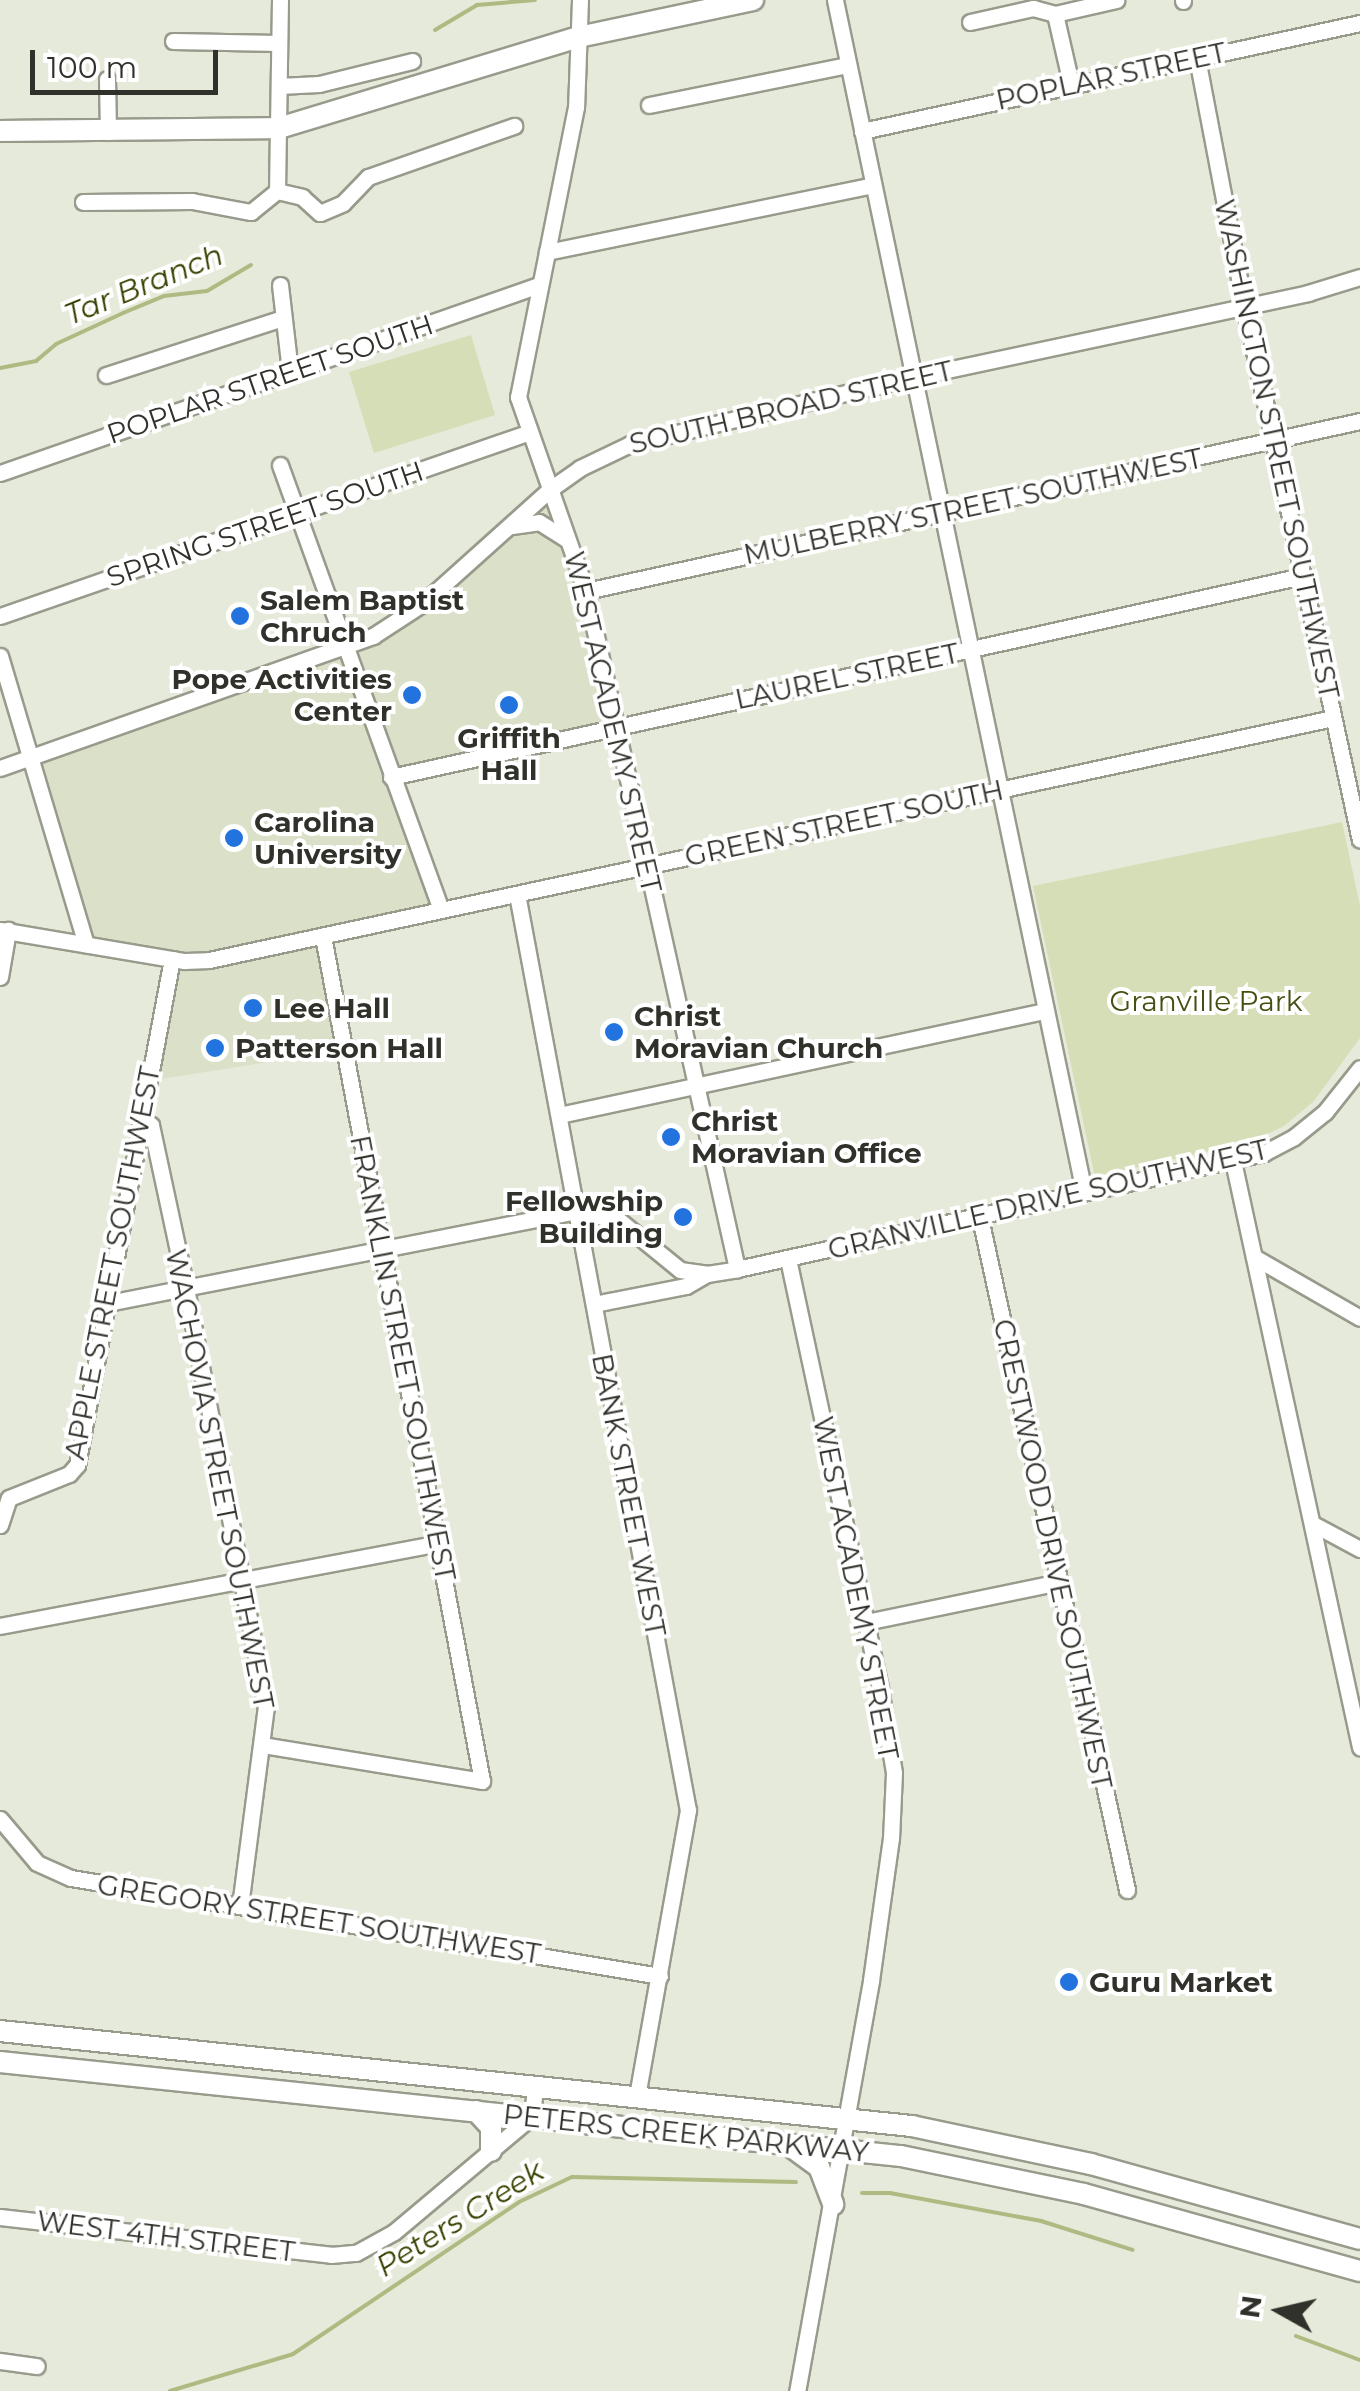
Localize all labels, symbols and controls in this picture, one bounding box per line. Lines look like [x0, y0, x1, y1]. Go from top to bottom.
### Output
scale bar [35, 30, 222, 92]
street label: POPLAR STREET [993, 35, 1229, 117]
text: 100 m [47, 49, 137, 86]
street label: WASHINGTON STREET SOUTHWEST [1208, 196, 1346, 702]
water label: Tar Branch [60, 237, 228, 333]
street label: POPLAR STREET SOUTH [102, 307, 438, 451]
street label: SOUTH BROAD STREET [626, 353, 956, 461]
street label: MULBERRY STREET SOUTHWEST [741, 441, 1205, 571]
street label: SPRING STREET SOUTH [102, 454, 428, 594]
street label: WEST ACADEMY STREET [557, 548, 669, 896]
place label: Salem Baptist Chruch [260, 583, 464, 649]
marker: Salem Baptist Chruch [229, 605, 251, 627]
street label: LAUREL STREET [732, 636, 962, 716]
place label: Pope Activities Center [172, 662, 392, 728]
marker: Pope Activities Center [401, 684, 423, 706]
marker: Griffith Hall [498, 694, 520, 716]
place label: Griffith Hall [457, 721, 561, 787]
street label: GREEN STREET SOUTH [682, 773, 1006, 873]
place label: Carolina University [254, 805, 401, 871]
marker: Carolina University [223, 827, 245, 849]
park label: Granville Park [1110, 984, 1302, 1018]
place label: Lee Hall [273, 991, 390, 1025]
marker: Lee Hall [242, 997, 264, 1019]
place label: Christ Moravian Church [634, 999, 883, 1065]
marker: Christ Moravian Church [603, 1021, 625, 1043]
place label: Patterson Hall [235, 1031, 443, 1065]
marker: Patterson Hall [204, 1037, 226, 1059]
street label: APPLE STREET SOUTHWEST [57, 1064, 167, 1462]
place label: Christ Moravian Office [691, 1104, 922, 1170]
marker: Christ Moravian Office [660, 1126, 682, 1148]
street label: FRANKLIN STREET SOUTHWEST [343, 1132, 463, 1584]
street label: GRANVILLE DRIVE SOUTHWEST [825, 1132, 1271, 1266]
place label: Fellowship Building [505, 1184, 663, 1250]
marker: Fellowship Building [672, 1206, 694, 1228]
street label: WACHOVIA STREET SOUTHWEST [159, 1246, 281, 1712]
street label: CRESTWOOD DRIVE SOUTHWEST [987, 1316, 1119, 1792]
street label: BANK STREET WEST [585, 1351, 673, 1639]
street label: WEST ACADEMY STREET [806, 1413, 906, 1763]
street label: GREGORY STREET SOUTHWEST [95, 1867, 543, 1971]
place label: Guru Market [1089, 1965, 1273, 1999]
marker: Guru Market [1058, 1971, 1080, 1993]
street label: PETERS CREEK PARKWAY [501, 2097, 871, 2169]
water label: Peters Creek [370, 2153, 550, 2285]
street label: WEST 4TH STREET [35, 2203, 297, 2269]
north arrow [1230, 2261, 1330, 2361]
text: N [1232, 2293, 1269, 2320]

